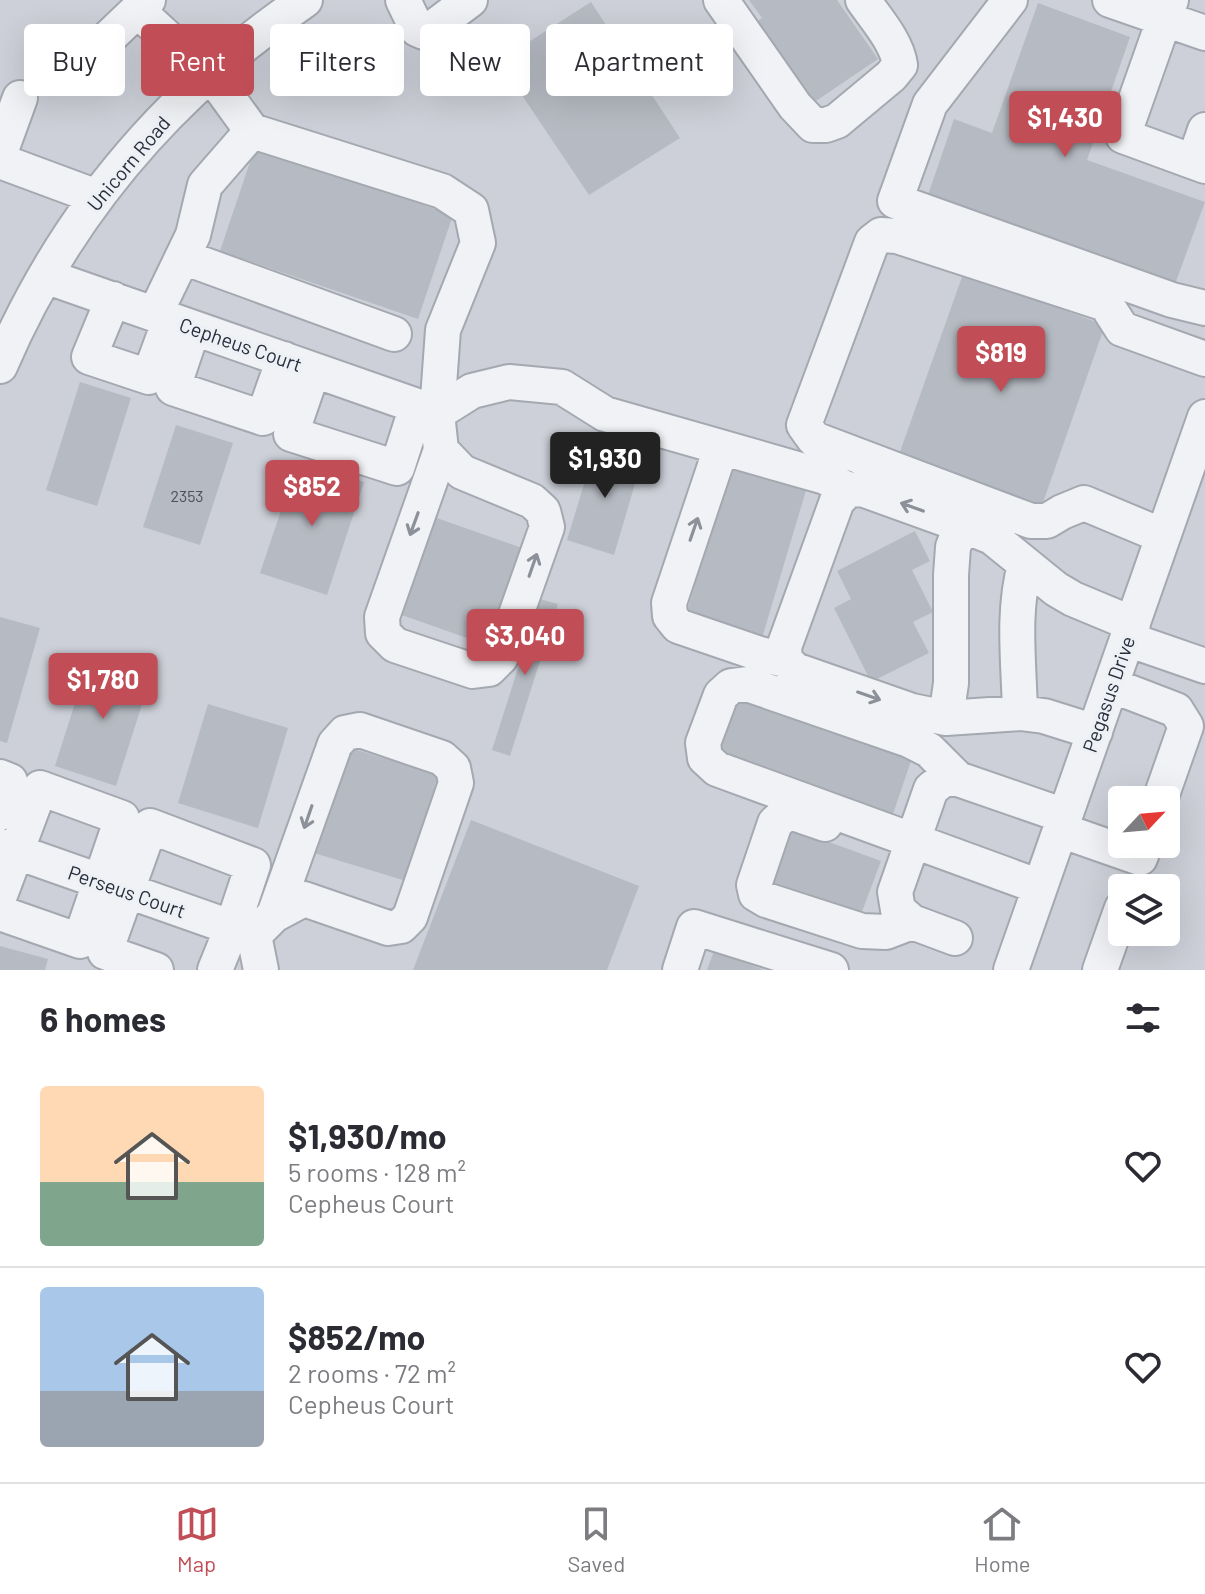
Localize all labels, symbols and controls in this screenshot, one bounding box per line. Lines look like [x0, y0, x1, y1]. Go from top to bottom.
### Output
chip: Buy [24, 24, 125, 96]
chip: Rent [141, 24, 254, 96]
chip: Filters [270, 24, 404, 96]
chip: New [420, 24, 530, 96]
chip: Apartment [546, 24, 733, 96]
pin: $1,430 [1000, 91, 1130, 159]
text: $1,430 [1027, 101, 1103, 132]
street label: Unicorn Road [81, 111, 175, 215]
street label: Cepheus Court [177, 312, 305, 376]
pin: $819 [954, 326, 1048, 394]
text: $819 [975, 336, 1027, 367]
pin: $1,930 [540, 432, 670, 500]
text: $1,930 [568, 442, 642, 473]
pin: $852 [265, 460, 359, 528]
text: $852 [283, 470, 341, 501]
house number: 2353 [170, 486, 204, 505]
one-way arrow [900, 498, 925, 513]
one-way arrow [406, 511, 420, 535]
one-way arrow [687, 517, 702, 542]
one-way arrow [527, 554, 541, 578]
pin: $3,040 [460, 609, 590, 677]
text: $3,040 [485, 619, 565, 650]
street label: Pegasus Drive [1077, 633, 1139, 755]
pin: $1,780 [38, 653, 168, 721]
text: $1,780 [67, 663, 139, 694]
one-way arrow [856, 689, 881, 704]
north arrow [1108, 786, 1180, 858]
map controls [1108, 786, 1180, 946]
one-way arrow [300, 804, 314, 829]
street label: Perseus Court [65, 860, 189, 922]
button: layers [1108, 874, 1180, 946]
icon: filters [1121, 996, 1165, 1040]
text: 6 homes [40, 998, 166, 1039]
text: $1,930/mo [288, 1115, 447, 1156]
icon: home [104, 1118, 200, 1214]
icon: heart [1121, 1144, 1165, 1188]
text: 5 rooms · 128 m² [288, 1156, 466, 1187]
text: Cepheus Court [288, 1187, 454, 1218]
text: $852/mo [288, 1316, 426, 1357]
icon: home [104, 1319, 200, 1415]
icon: heart [1121, 1345, 1165, 1389]
text: 2 rooms · 72 m² [288, 1357, 456, 1388]
text: Cepheus Court [288, 1388, 454, 1419]
tab: Map [175, 1502, 219, 1576]
tab: Saved [568, 1502, 625, 1576]
tab: Home [974, 1502, 1030, 1576]

